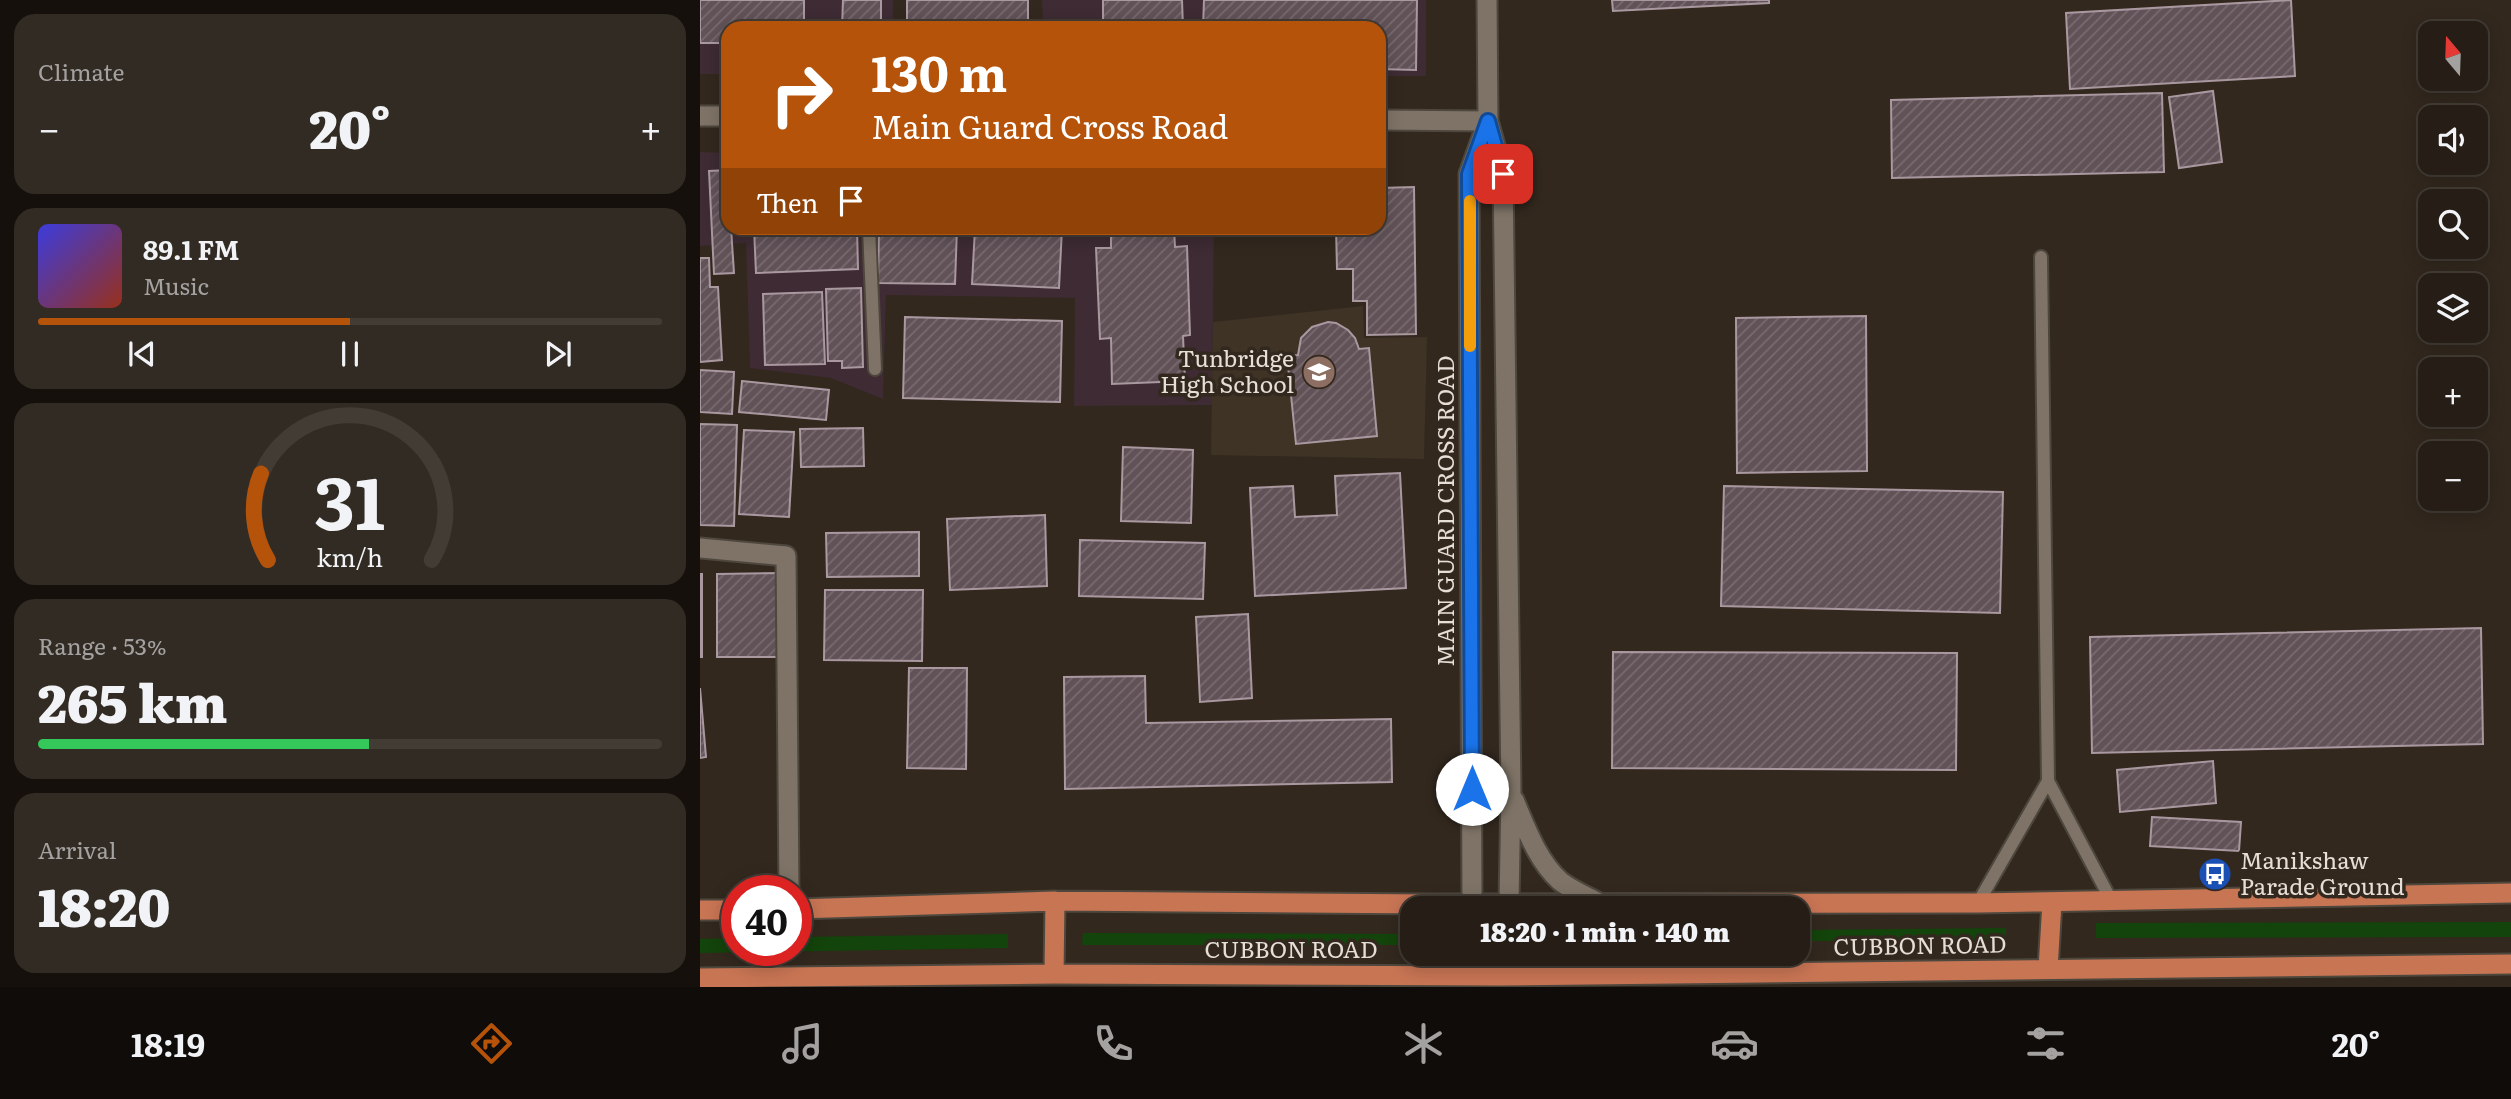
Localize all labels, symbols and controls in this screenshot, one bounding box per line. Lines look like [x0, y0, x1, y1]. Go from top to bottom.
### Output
north arrow [2418, 21, 2488, 91]
map controls [2418, 21, 2488, 511]
text: 130 m [871, 34, 1007, 107]
icon: right [756, 49, 847, 140]
text: Climate [38, 54, 124, 88]
text: 20° [309, 88, 391, 165]
text: − [38, 98, 60, 155]
text: + [640, 98, 662, 155]
text: Main Guard Cross Road [871, 101, 1228, 149]
button: sound [2418, 105, 2488, 175]
pin [1473, 144, 1533, 204]
icon: arrive [1484, 155, 1522, 193]
text: Then [756, 182, 818, 221]
icon: arrive [832, 182, 870, 220]
button: search [2418, 189, 2488, 259]
text: 89.1 FM [143, 229, 240, 268]
text: Music [143, 268, 209, 302]
button: layers [2418, 273, 2488, 343]
icon: previous [123, 335, 161, 373]
icon: pause [331, 335, 369, 373]
icon: next [539, 335, 577, 373]
place label: Tunbridge High School [1160, 340, 1294, 400]
school or university icon: Tunbridge High School [1300, 353, 1338, 391]
street label: MAIN GUARD CROSS ROAD [1427, 355, 1461, 667]
button: + [2418, 357, 2488, 427]
button: − [2418, 441, 2488, 511]
text: 31 [315, 444, 385, 552]
text: km/h [317, 537, 383, 574]
text: Range · 53% [38, 628, 167, 662]
text: 265 km [38, 662, 228, 739]
position arrow [1435, 752, 1509, 826]
text: Arrival [38, 832, 117, 866]
place label: Manikshaw Parade Ground [2240, 842, 2405, 902]
bus stop icon: Manikshaw Parade Ground [2196, 855, 2234, 893]
text: 18:20 [38, 866, 170, 943]
speed limit sign: 40 [721, 875, 812, 966]
text: 18:20 · 1 min · 140 m [1480, 911, 1730, 950]
street label: CUBBON ROAD [1833, 925, 2007, 963]
street label: CUBBON ROAD [1204, 931, 1378, 965]
text: 18:19 [131, 1019, 205, 1067]
icon: directions [467, 1019, 516, 1068]
icon: music [778, 1019, 827, 1068]
icon: phone [1089, 1019, 1138, 1068]
icon: climate [1399, 1019, 1448, 1068]
icon: car [1710, 1019, 1759, 1068]
icon: filters [2021, 1019, 2070, 1068]
text: 20° [2332, 1019, 2380, 1067]

